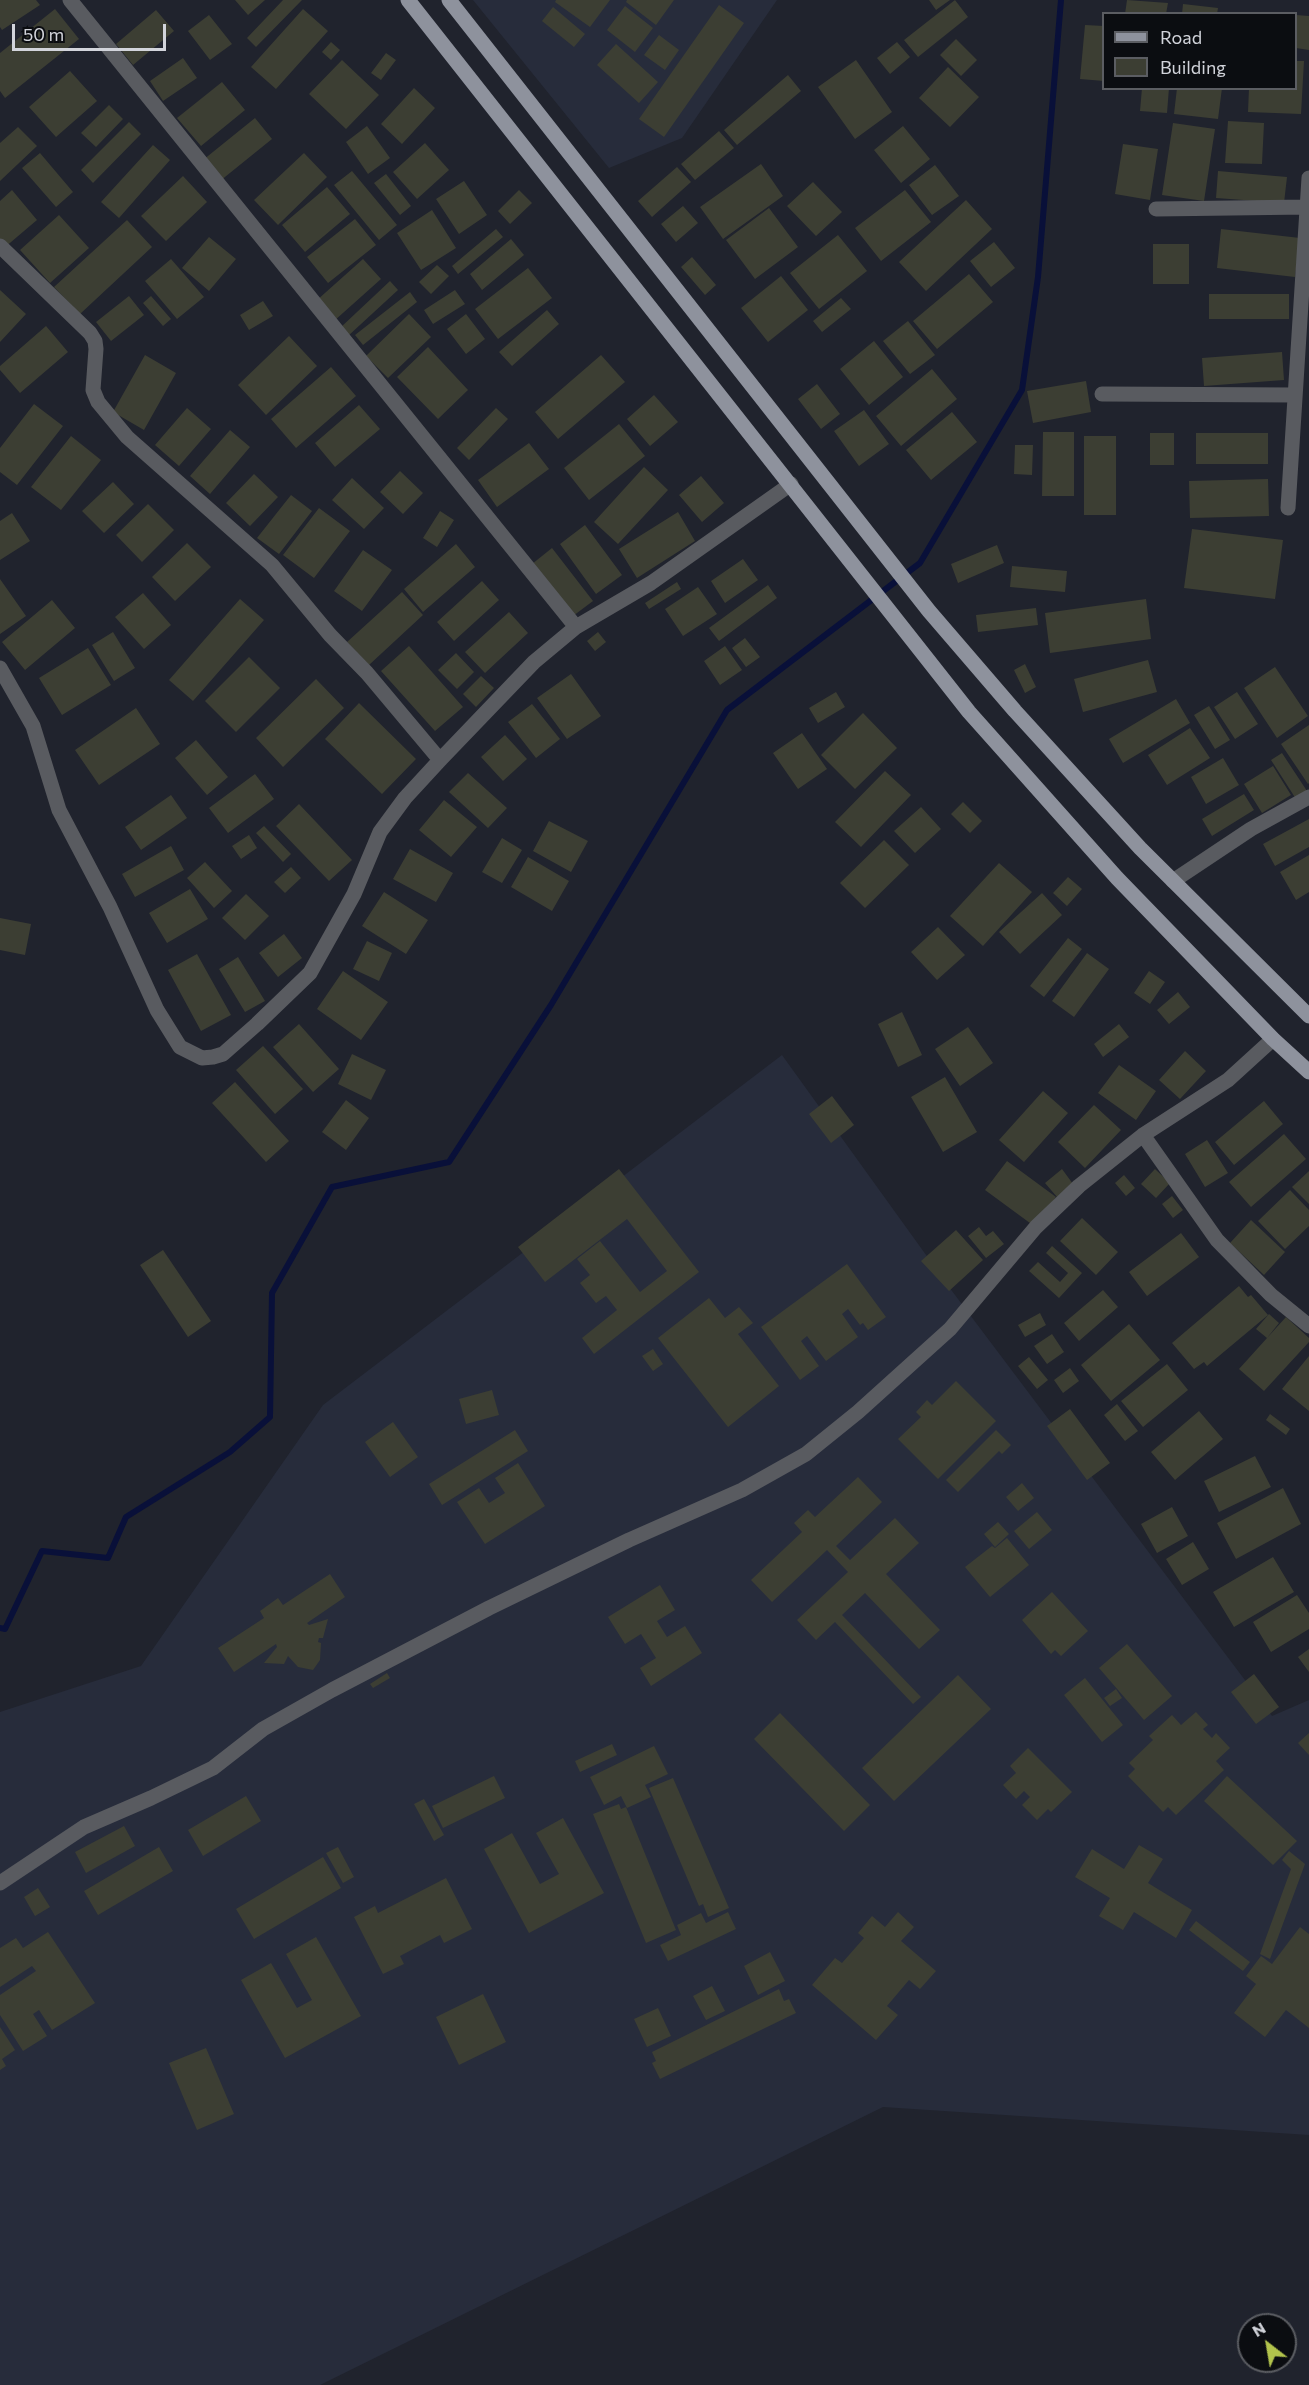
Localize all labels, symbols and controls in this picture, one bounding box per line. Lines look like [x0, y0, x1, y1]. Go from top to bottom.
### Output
scale bar [15, 12, 170, 50]
legend [1102, 12, 1297, 90]
text: 50 m [23, 23, 64, 45]
text: Road [1160, 26, 1202, 48]
text: Building [1160, 56, 1226, 78]
north arrow [1237, 2313, 1297, 2373]
text: N [1248, 2318, 1269, 2340]

